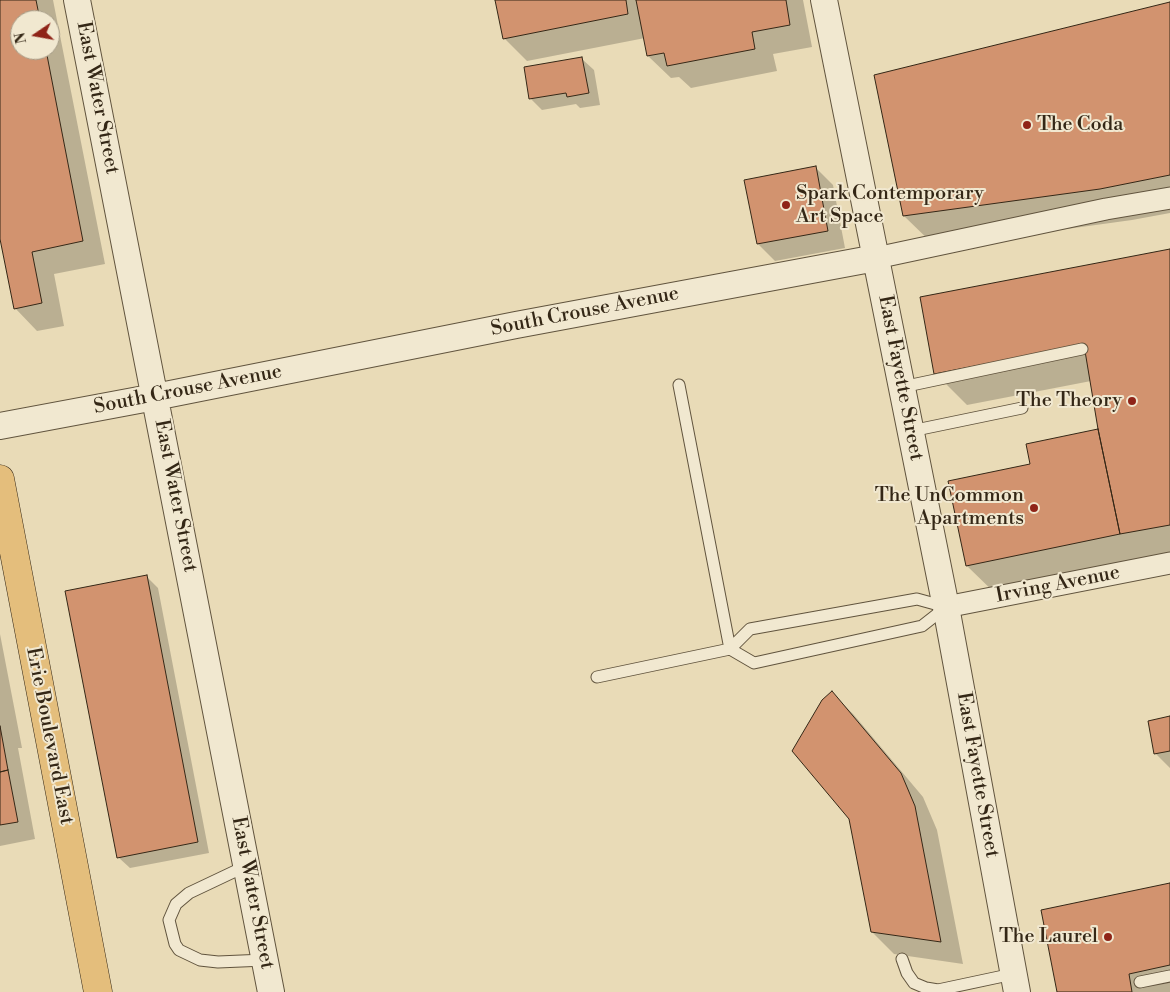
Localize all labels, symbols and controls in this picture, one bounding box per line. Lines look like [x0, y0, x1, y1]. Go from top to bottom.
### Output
north arrow [10, 10, 60, 60]
street label: East Water Street [70, 20, 124, 176]
text: N [11, 31, 31, 45]
place label: The Coda [1037, 113, 1123, 137]
marker: The Coda [1021, 119, 1033, 131]
place label: Spark Contemporary Art Space [796, 182, 984, 229]
marker: Spark Contemporary Art Space [780, 199, 792, 211]
street label: South Crouse Avenue [489, 282, 681, 342]
street label: East Fayette Street [872, 293, 928, 463]
street label: South Crouse Avenue [92, 360, 284, 420]
place label: The Theory [1016, 389, 1122, 413]
marker: The Theory [1126, 395, 1138, 407]
street label: East Water Street [148, 418, 202, 574]
place label: The UnCommon Apartments [875, 484, 1024, 531]
marker: The UnCommon Apartments [1028, 502, 1040, 514]
street label: Irving Avenue [994, 561, 1122, 609]
street label: Erie Boulevard East [20, 645, 78, 827]
street label: East Fayette Street [951, 690, 1003, 860]
street label: East Water Street [225, 815, 279, 971]
place label: The Laurel [999, 925, 1098, 949]
marker: The Laurel [1102, 931, 1114, 943]

